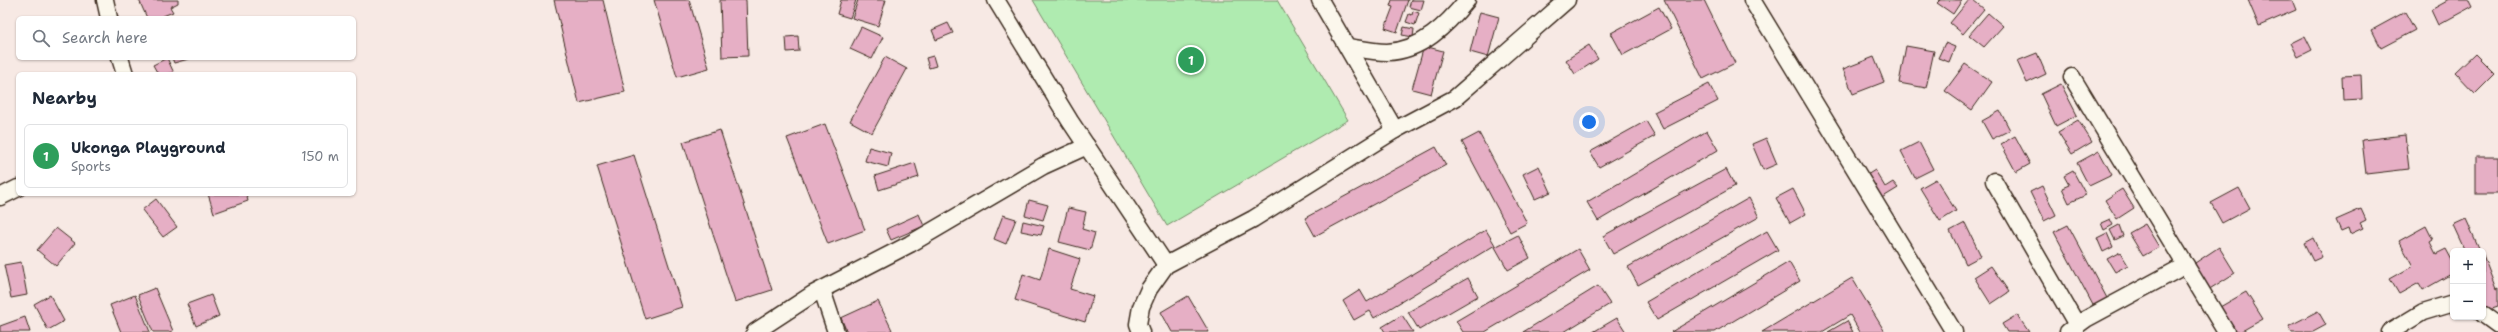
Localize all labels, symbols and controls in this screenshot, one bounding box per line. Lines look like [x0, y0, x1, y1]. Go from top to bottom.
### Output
search box [16, 16, 356, 60]
icon: search [30, 27, 52, 49]
text: Search here [62, 28, 148, 48]
pin: 1 [1178, 45, 1204, 75]
text: Nearby [32, 87, 97, 109]
your location [1579, 112, 1599, 132]
text: Ukonga Playground [71, 138, 226, 158]
text: 1 [43, 148, 49, 165]
text: 150 m [301, 148, 339, 165]
text: Sports [71, 158, 111, 175]
map controls [2450, 248, 2486, 320]
button: + [2450, 248, 2486, 284]
button: − [2450, 284, 2486, 320]

